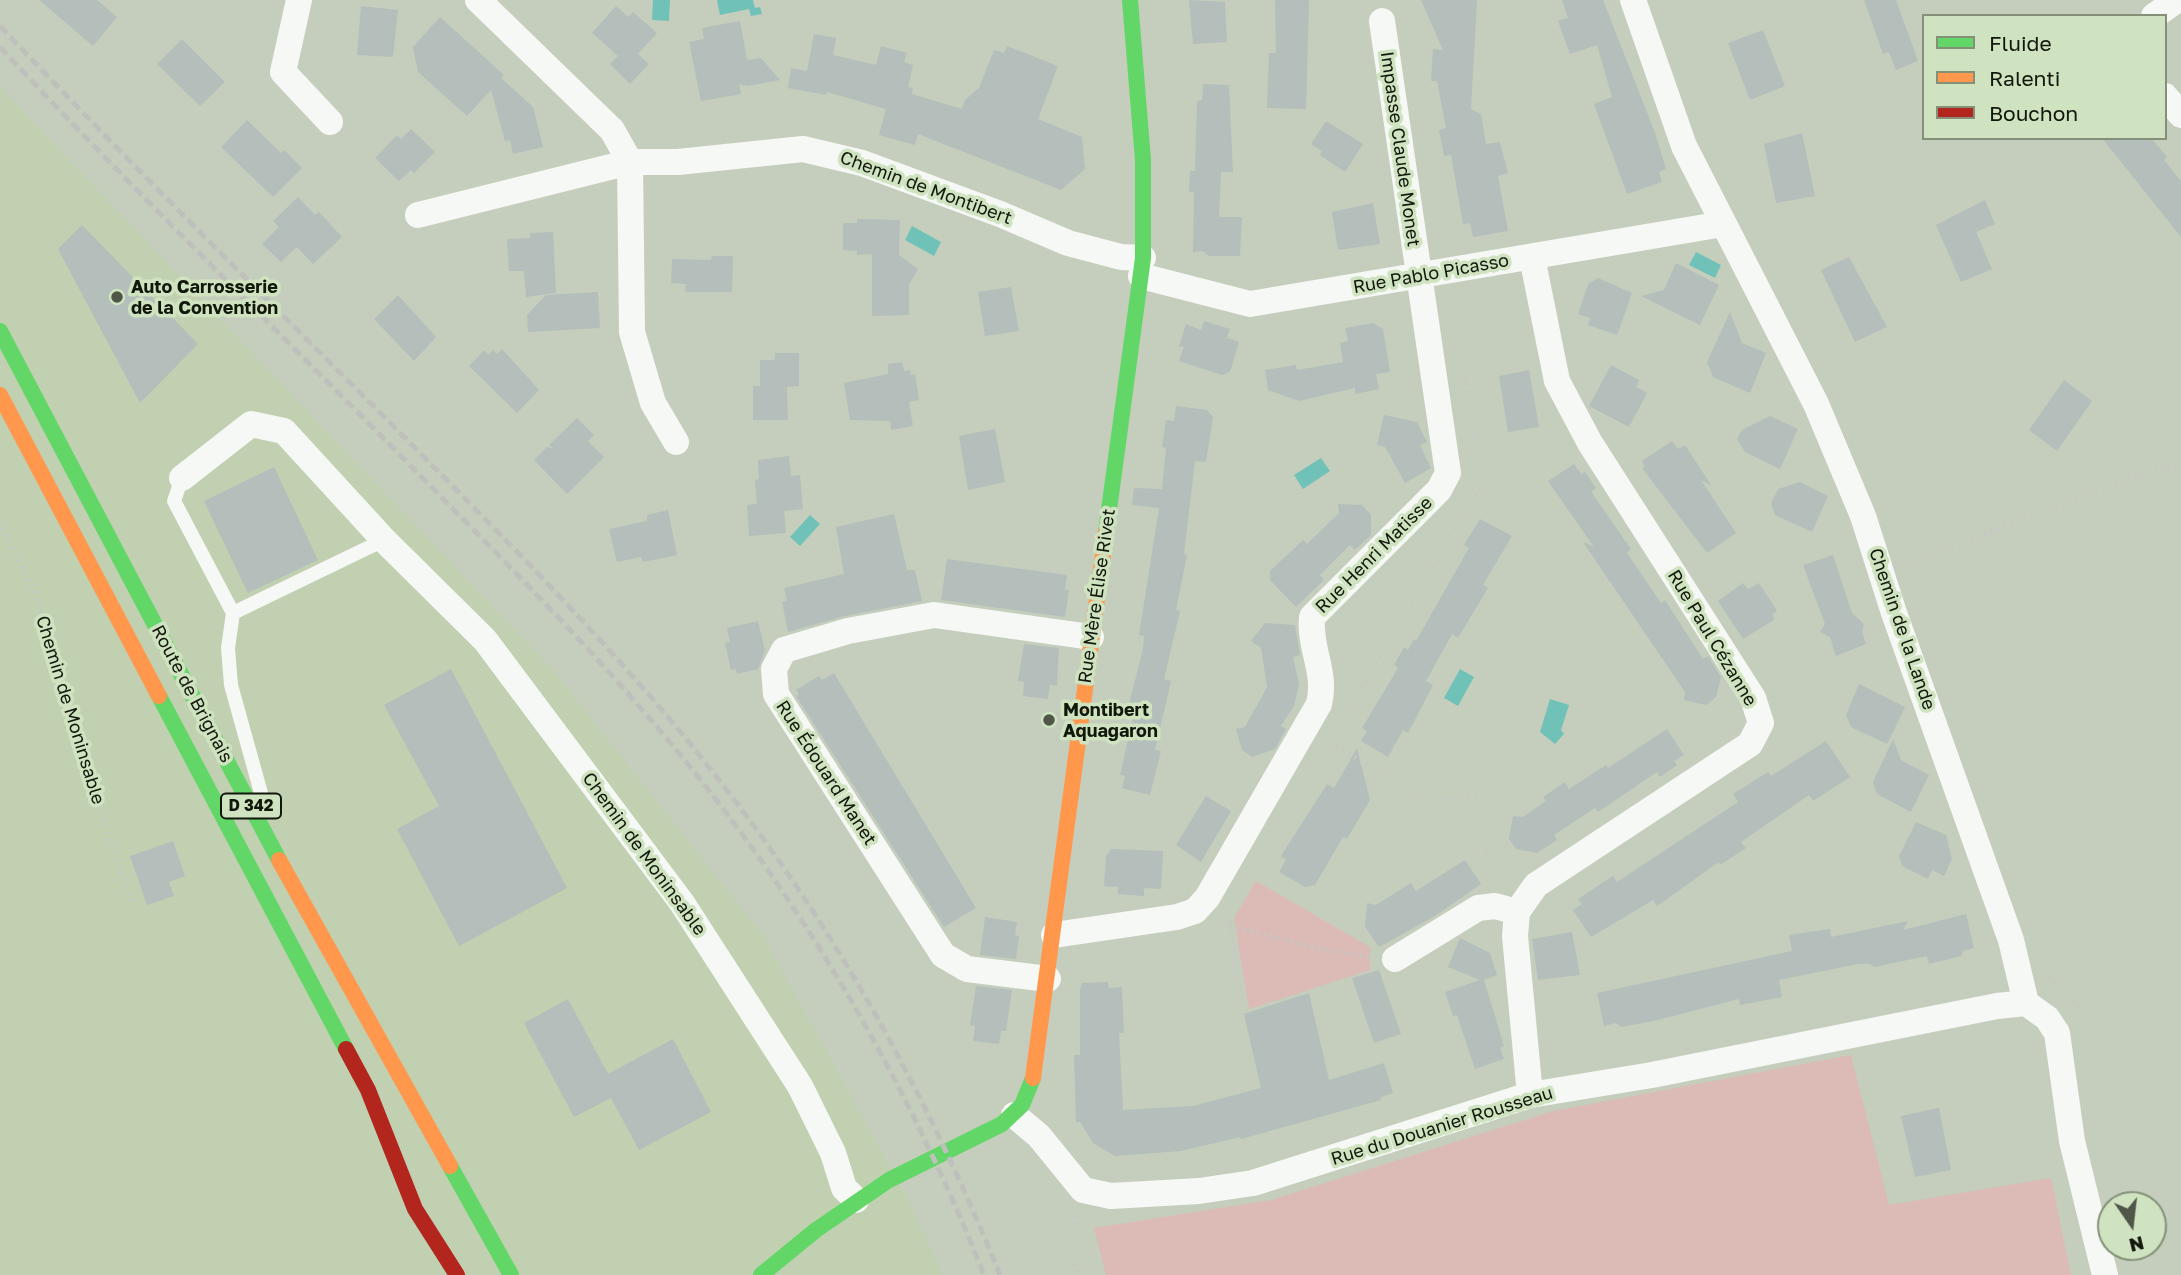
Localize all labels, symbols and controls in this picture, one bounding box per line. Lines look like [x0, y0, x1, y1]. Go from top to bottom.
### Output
legend [1922, 14, 2167, 140]
text: Fluide [1989, 30, 2052, 56]
street label: Impasse Claude Monet [1376, 50, 1424, 248]
text: Ralenti [1989, 65, 2060, 91]
text: Bouchon [1989, 100, 2078, 126]
street label: Chemin de Montibert [837, 147, 1015, 229]
street label: Rue Pablo Picasso [1351, 250, 1511, 298]
place label: Auto Carrosserie de la Convention [131, 276, 278, 318]
marker: Auto Carrosserie de la Convention [109, 289, 125, 305]
street label: Rue Henri Matisse [1311, 492, 1437, 618]
street label: Rue Mère Élise Rivet [1074, 507, 1120, 685]
street label: Chemin de la Lande [1864, 545, 1940, 713]
street label: Rue Paul Cézanne [1663, 566, 1761, 710]
street label: Chemin de Moninsable [31, 613, 109, 807]
street label: Route de Brignais [147, 622, 237, 766]
street label: Rue Édouard Manet [771, 697, 881, 849]
place label: Montibert Aquagaron [1063, 699, 1158, 742]
marker: Montibert Aquagaron [1041, 712, 1057, 728]
street label: Chemin de Moninsable [578, 768, 710, 940]
road number: D 342 [221, 793, 281, 818]
street label: Rue du Douanier Rousseau [1328, 1082, 1556, 1170]
north arrow [2097, 1191, 2167, 1261]
text: N [2127, 1232, 2147, 1258]

